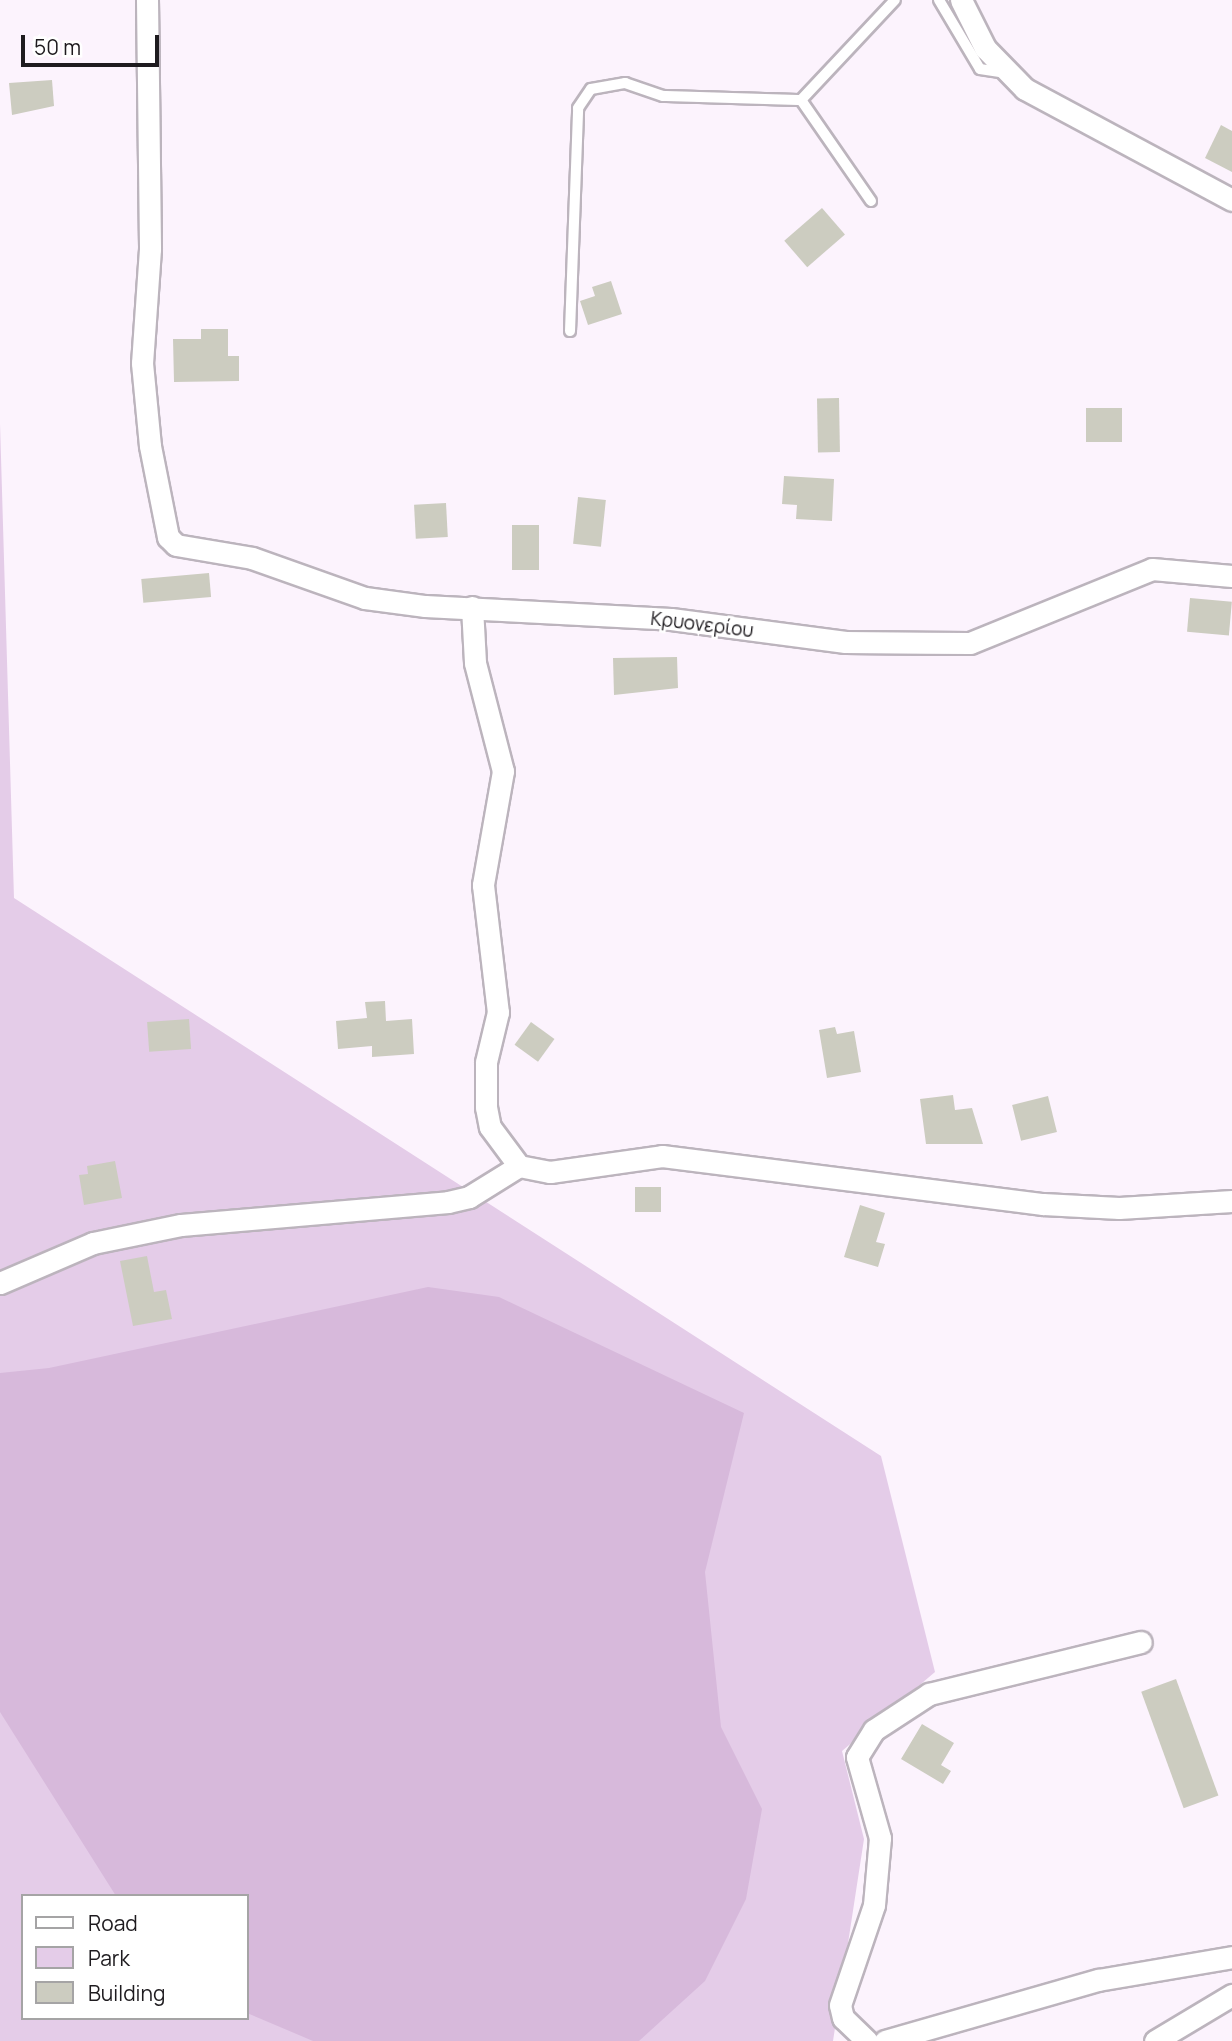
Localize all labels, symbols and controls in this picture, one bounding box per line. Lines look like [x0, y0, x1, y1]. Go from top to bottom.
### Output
scale bar [24, 21, 163, 65]
text: 50 m [34, 33, 81, 61]
street label: Κρυονερίου [649, 607, 755, 643]
legend [21, 1894, 248, 2020]
text: Road [88, 1909, 138, 1937]
text: Park [88, 1944, 130, 1972]
text: Building [88, 1979, 165, 2007]

